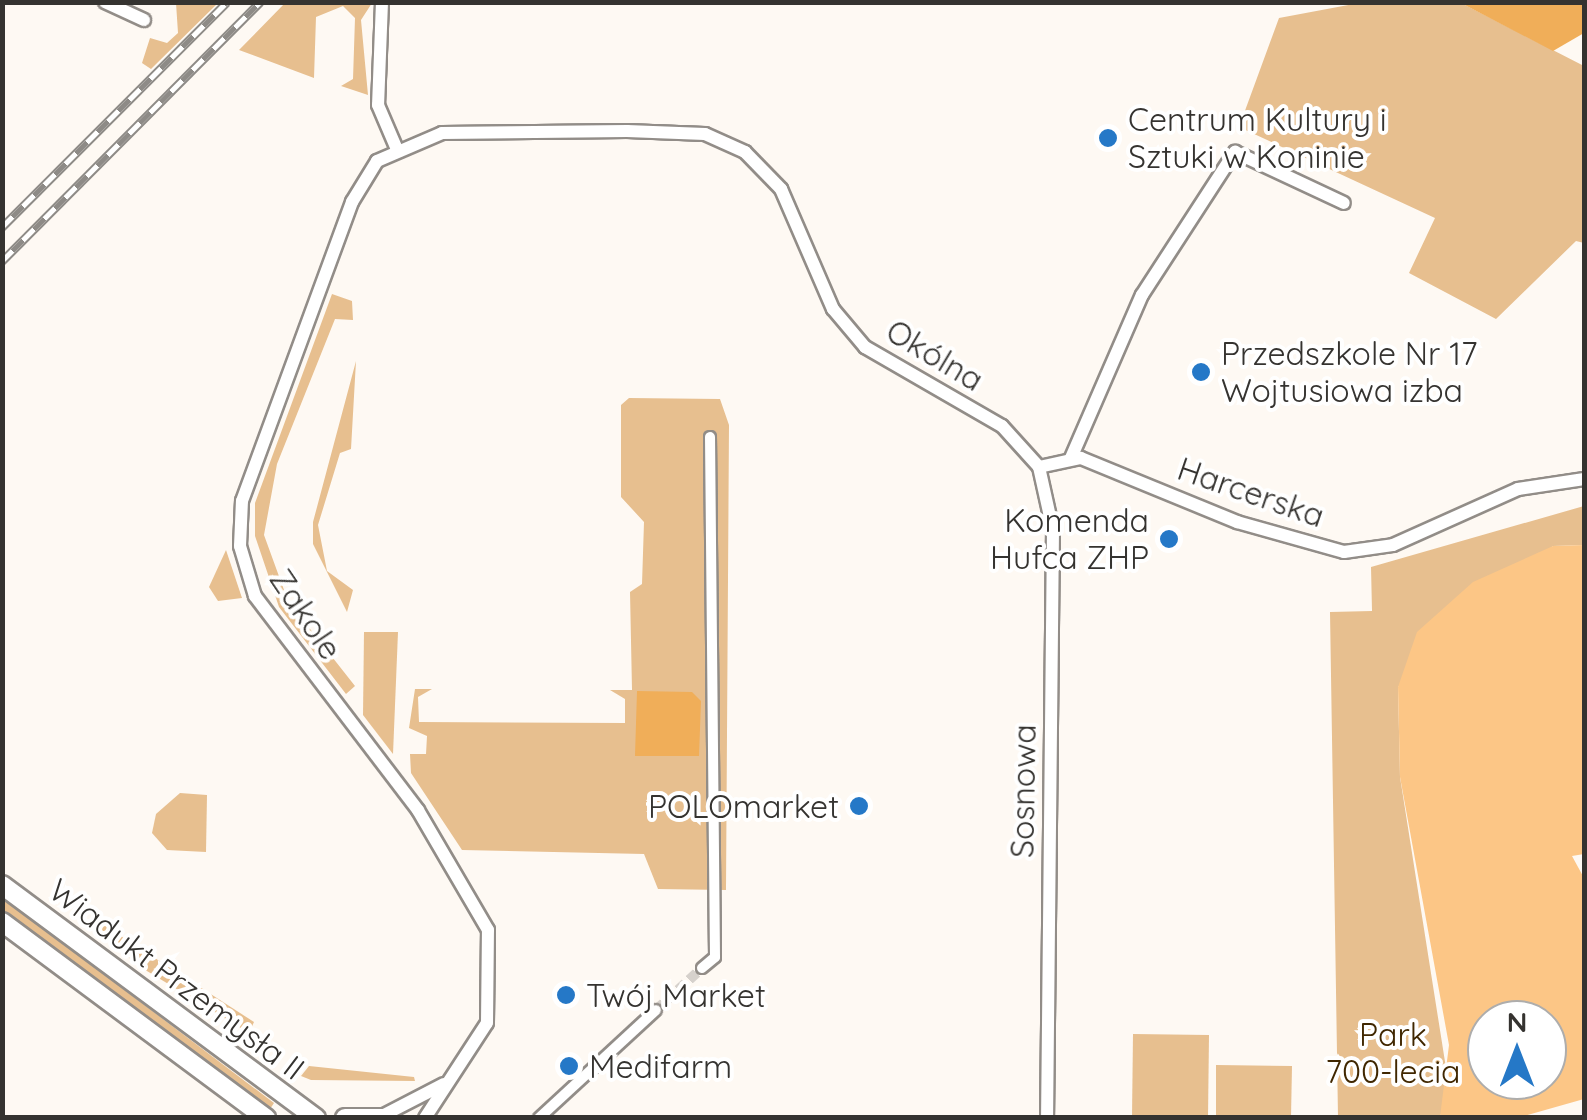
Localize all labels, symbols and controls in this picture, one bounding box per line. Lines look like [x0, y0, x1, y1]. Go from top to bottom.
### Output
place label: Centrum Kultury i Sztuki w Koninie [1128, 101, 1387, 176]
marker: Centrum Kultury i Sztuki w Koninie [1097, 127, 1119, 149]
street label: Okólna [880, 311, 990, 399]
place label: Przedszkole Nr 17 Wojtusiowa izba [1221, 335, 1477, 410]
marker: Przedszkole Nr 17 Wojtusiowa izba [1190, 361, 1212, 383]
street label: Harcerska [1173, 449, 1329, 535]
place label: Komenda Hufca ZHP [990, 502, 1149, 577]
marker: Komenda Hufca ZHP [1158, 528, 1180, 550]
street label: Zakole [262, 561, 350, 667]
street label: Sosnowa [1003, 724, 1043, 858]
place label: POLOmarket [648, 787, 839, 825]
marker: POLOmarket [848, 795, 870, 817]
street label: Wiadukt Przemysła II [42, 870, 312, 1088]
place label: Twój Market [586, 976, 766, 1014]
marker: Twój Market [555, 984, 577, 1006]
north arrow [1467, 1000, 1567, 1100]
text: N [1507, 1004, 1527, 1039]
park label: Park 700-lecia [1326, 1016, 1460, 1091]
place label: Medifarm [589, 1047, 732, 1085]
marker: Medifarm [558, 1055, 580, 1077]

